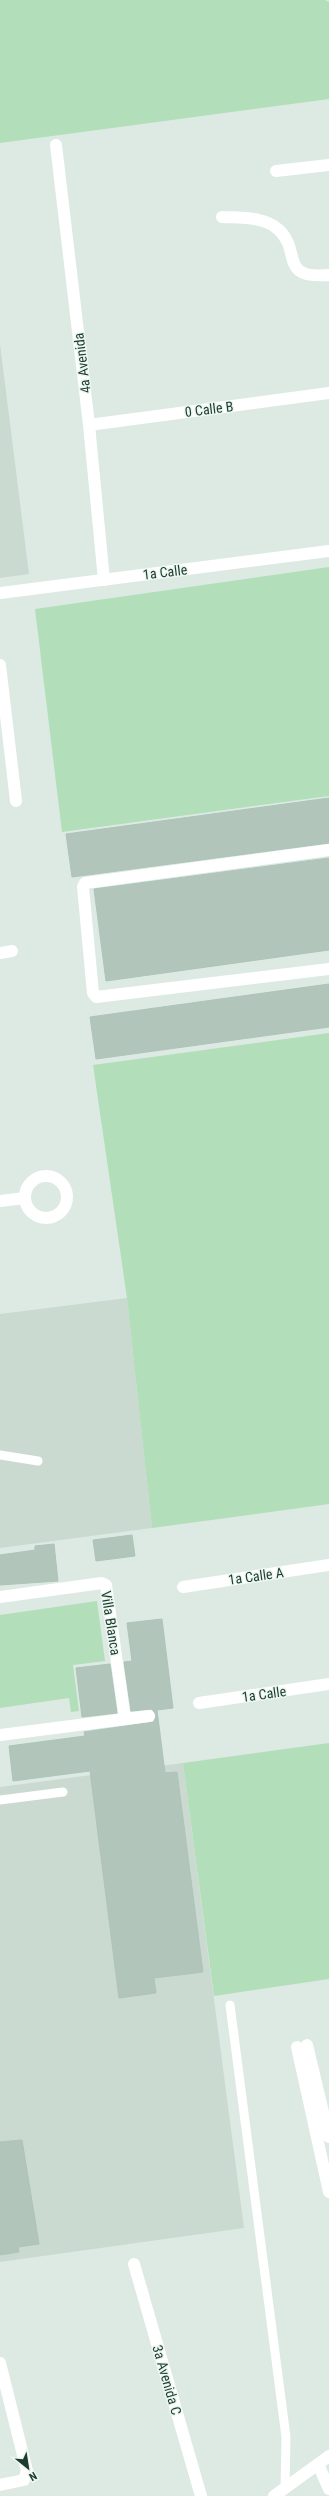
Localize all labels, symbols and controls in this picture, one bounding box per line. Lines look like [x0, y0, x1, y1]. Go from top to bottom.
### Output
street label: 4a Avenida [70, 332, 94, 394]
street label: 0 Calle B [184, 398, 234, 420]
street label: 1a Calle [142, 561, 188, 583]
street label: 1a Calle A [227, 1564, 285, 1588]
street label: Villa Blanca [98, 1590, 124, 1656]
street label: 1a Calle [241, 1683, 288, 1705]
street label: 3a Avenida C [149, 2343, 185, 2417]
north arrow [8, 2448, 48, 2488]
text: N [26, 2469, 39, 2484]

